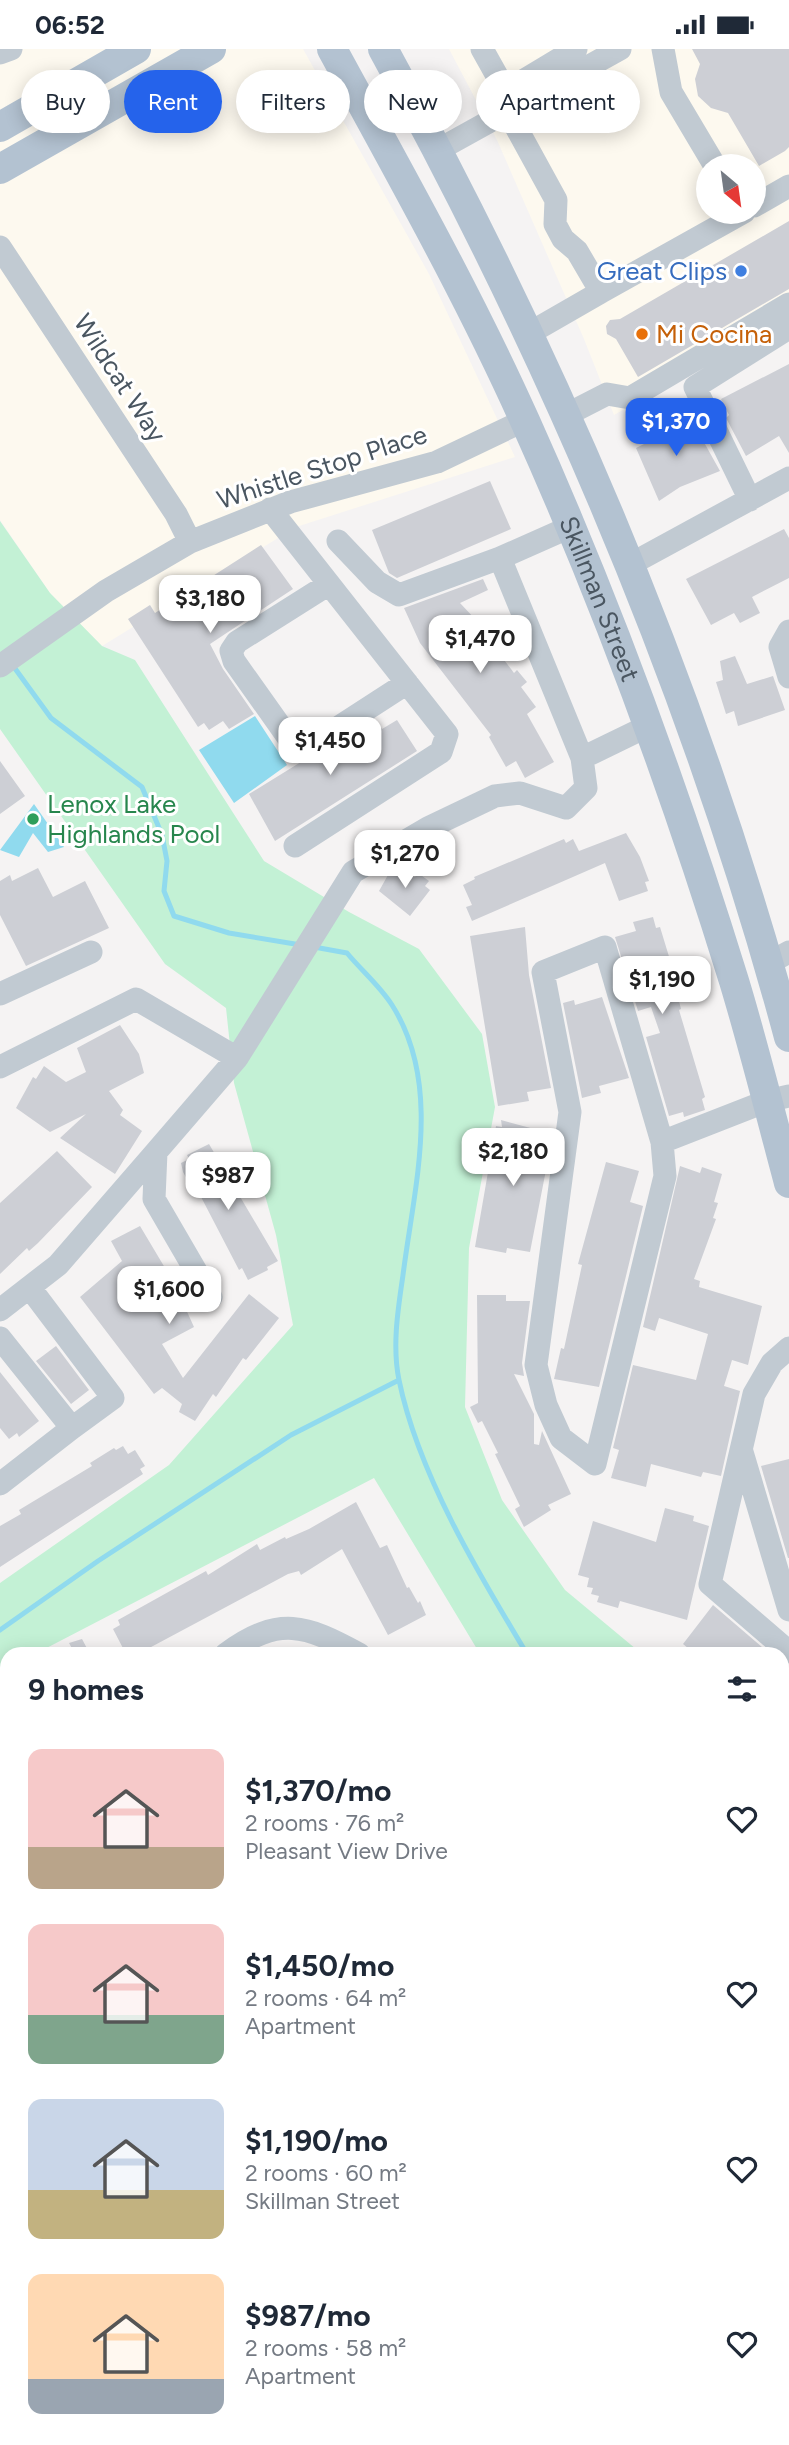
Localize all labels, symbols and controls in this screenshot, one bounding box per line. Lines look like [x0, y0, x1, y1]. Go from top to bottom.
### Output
text: 06:52 [35, 9, 105, 41]
chip: Buy [21, 70, 110, 133]
chip: Rent [124, 70, 222, 133]
chip: Filters [236, 70, 350, 133]
chip: New [364, 70, 462, 133]
chip: Apartment [476, 70, 640, 133]
north arrow [696, 154, 766, 224]
map controls [696, 154, 766, 224]
place label: Great Clips [597, 255, 727, 287]
marker: Great Clips [733, 263, 749, 279]
street label: Wildcat Way [67, 308, 173, 448]
place label: Mi Cocina [656, 318, 772, 350]
marker: Mi Cocina [634, 326, 650, 342]
pin: $1,370 [619, 399, 733, 458]
text: $1,370 [642, 407, 710, 435]
street label: Whistle Stop Place [213, 418, 431, 516]
street label: Skillman Street [552, 511, 647, 686]
pin: $3,180 [153, 575, 267, 635]
text: $3,180 [175, 584, 245, 612]
pin: $1,470 [423, 615, 537, 675]
text: $1,470 [445, 624, 515, 652]
pin: $1,450 [273, 717, 387, 777]
text: $1,450 [294, 726, 366, 754]
place label: Lenox Lake Highlands Pool [47, 788, 220, 850]
marker: Lenox Lake Highlands Pool [25, 811, 41, 827]
pin: $1,270 [348, 831, 462, 890]
text: $1,270 [370, 839, 440, 867]
pin: $1,190 [605, 957, 719, 1016]
text: $1,190 [629, 965, 695, 993]
pin: $2,180 [456, 1129, 570, 1188]
text: $2,180 [478, 1137, 548, 1165]
pin: $987 [187, 1153, 269, 1212]
text: $987 [202, 1161, 254, 1189]
pin: $1,600 [112, 1267, 226, 1326]
text: $1,600 [133, 1275, 205, 1303]
icon: filters [723, 1670, 761, 1708]
text: 9 homes [28, 1671, 144, 1708]
text: $1,370/mo [245, 1772, 391, 1809]
icon: home [84, 1777, 168, 1861]
icon: heart [723, 1800, 761, 1838]
text: 2 rooms · 76 m² [245, 1809, 404, 1837]
text: Pleasant View Drive [245, 1837, 448, 1865]
text: $1,450/mo [245, 1947, 394, 1984]
icon: home [84, 1952, 168, 2036]
icon: heart [723, 1975, 761, 2013]
text: 2 rooms · 64 m² [245, 1984, 406, 2012]
text: Apartment [245, 2012, 356, 2040]
text: $1,190/mo [245, 2122, 388, 2159]
icon: home [84, 2127, 168, 2211]
icon: heart [723, 2150, 761, 2188]
text: 2 rooms · 60 m² [245, 2159, 407, 2187]
text: Skillman Street [245, 2187, 400, 2215]
text: $987/mo [245, 2297, 371, 2334]
icon: home [84, 2302, 168, 2386]
icon: heart [723, 2325, 761, 2363]
text: 2 rooms · 58 m² [245, 2334, 406, 2362]
text: Apartment [245, 2362, 356, 2390]

